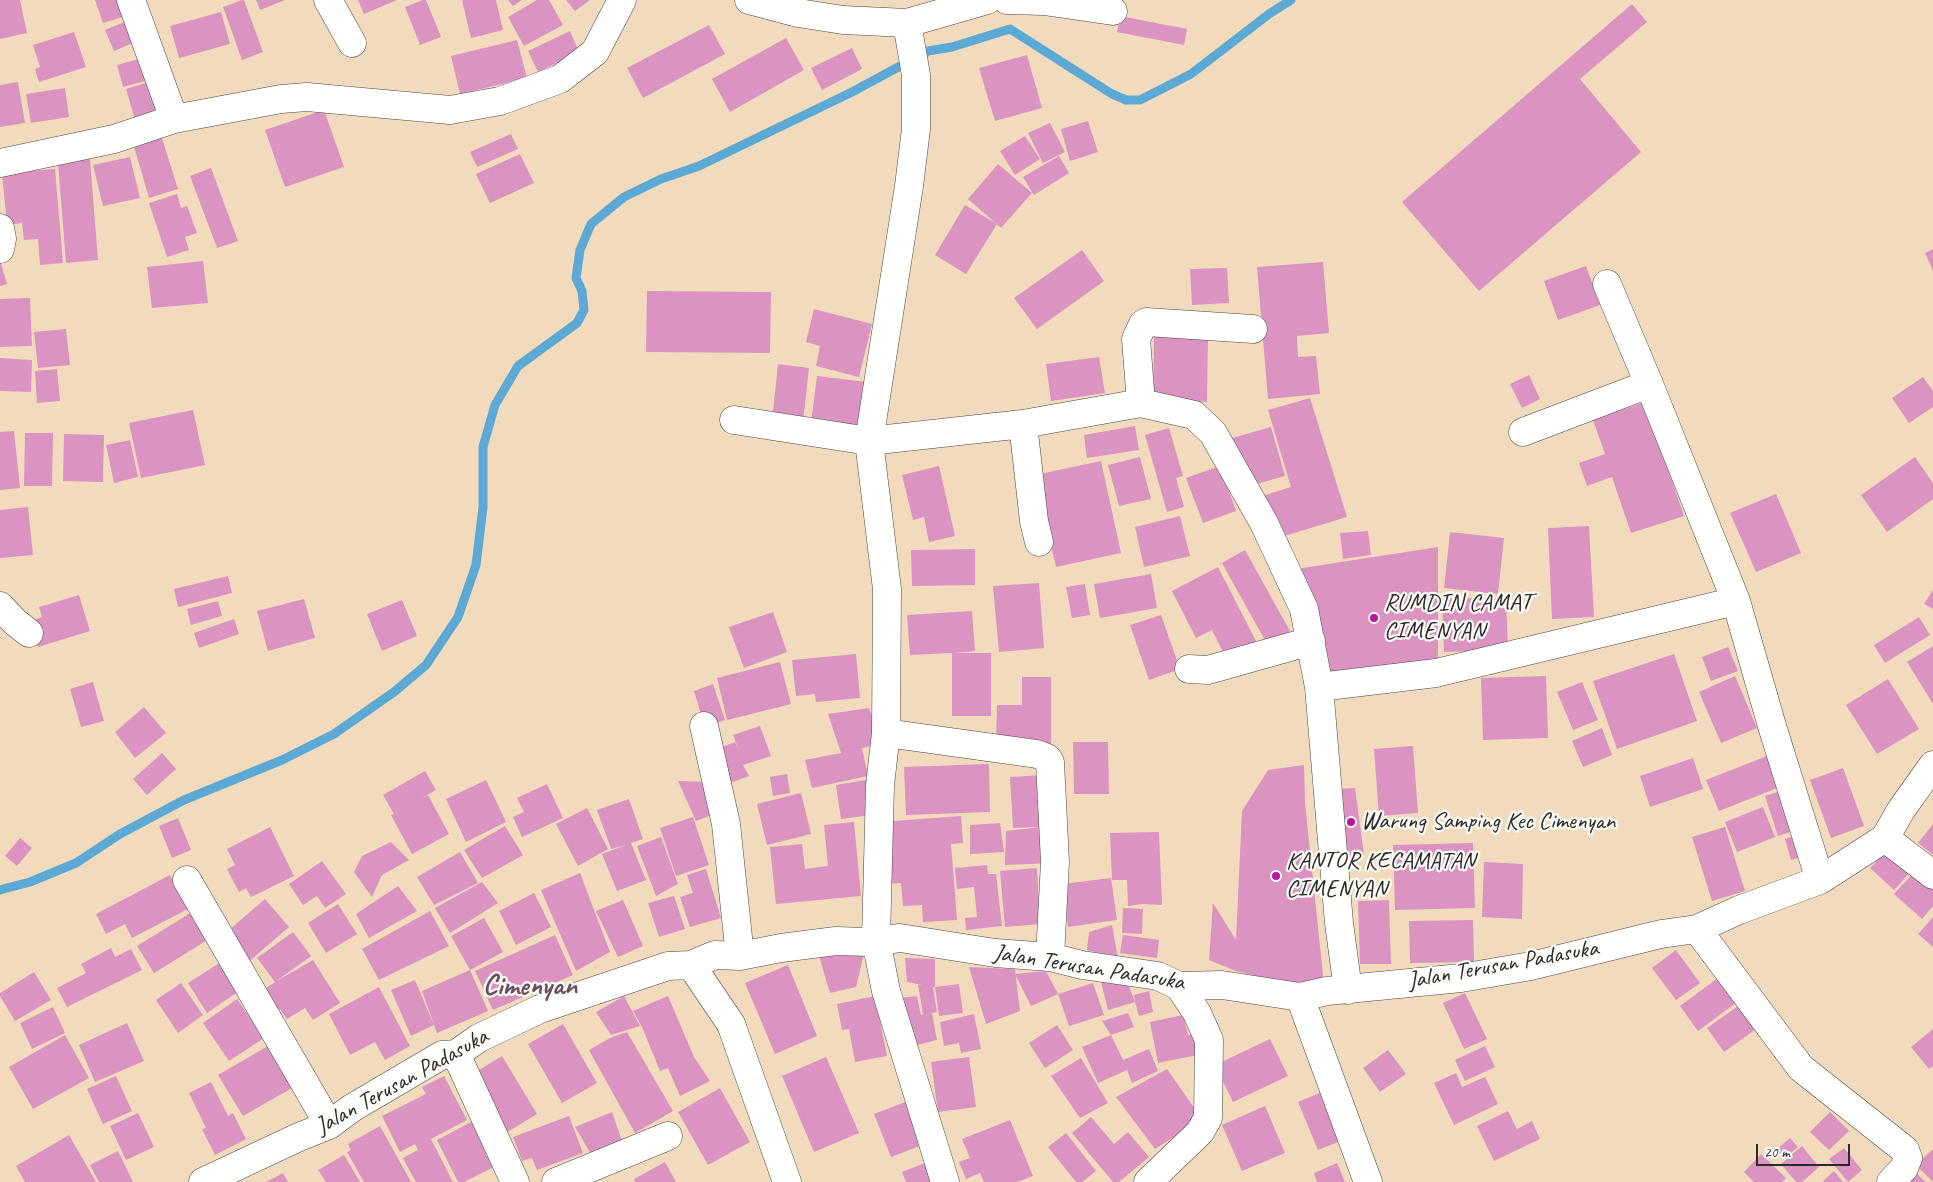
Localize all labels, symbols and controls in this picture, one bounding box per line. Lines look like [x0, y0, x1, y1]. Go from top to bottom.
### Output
place label: RUMDIN CAMAT CIMENYAN [1384, 590, 1532, 646]
marker: RUMDIN CAMAT CIMENYAN [1368, 612, 1380, 624]
place label: Warung Samping Kec Cimenyan [1361, 808, 1615, 836]
marker: Warung Samping Kec Cimenyan [1345, 816, 1357, 828]
place label: KANTOR KECAMATAN CIMENYAN [1286, 848, 1475, 904]
marker: KANTOR KECAMATAN CIMENYAN [1270, 870, 1282, 882]
street label: Jalan Terusan Padasuka [1406, 934, 1600, 996]
street label: Jalan Terusan Padasuka [992, 939, 1186, 997]
district label: Cimenyan [483, 969, 577, 1003]
street label: Jalan Terusan Padasuka [311, 1023, 493, 1141]
scale bar [1758, 1134, 1852, 1166]
text: 20 m [1764, 1143, 1790, 1162]

